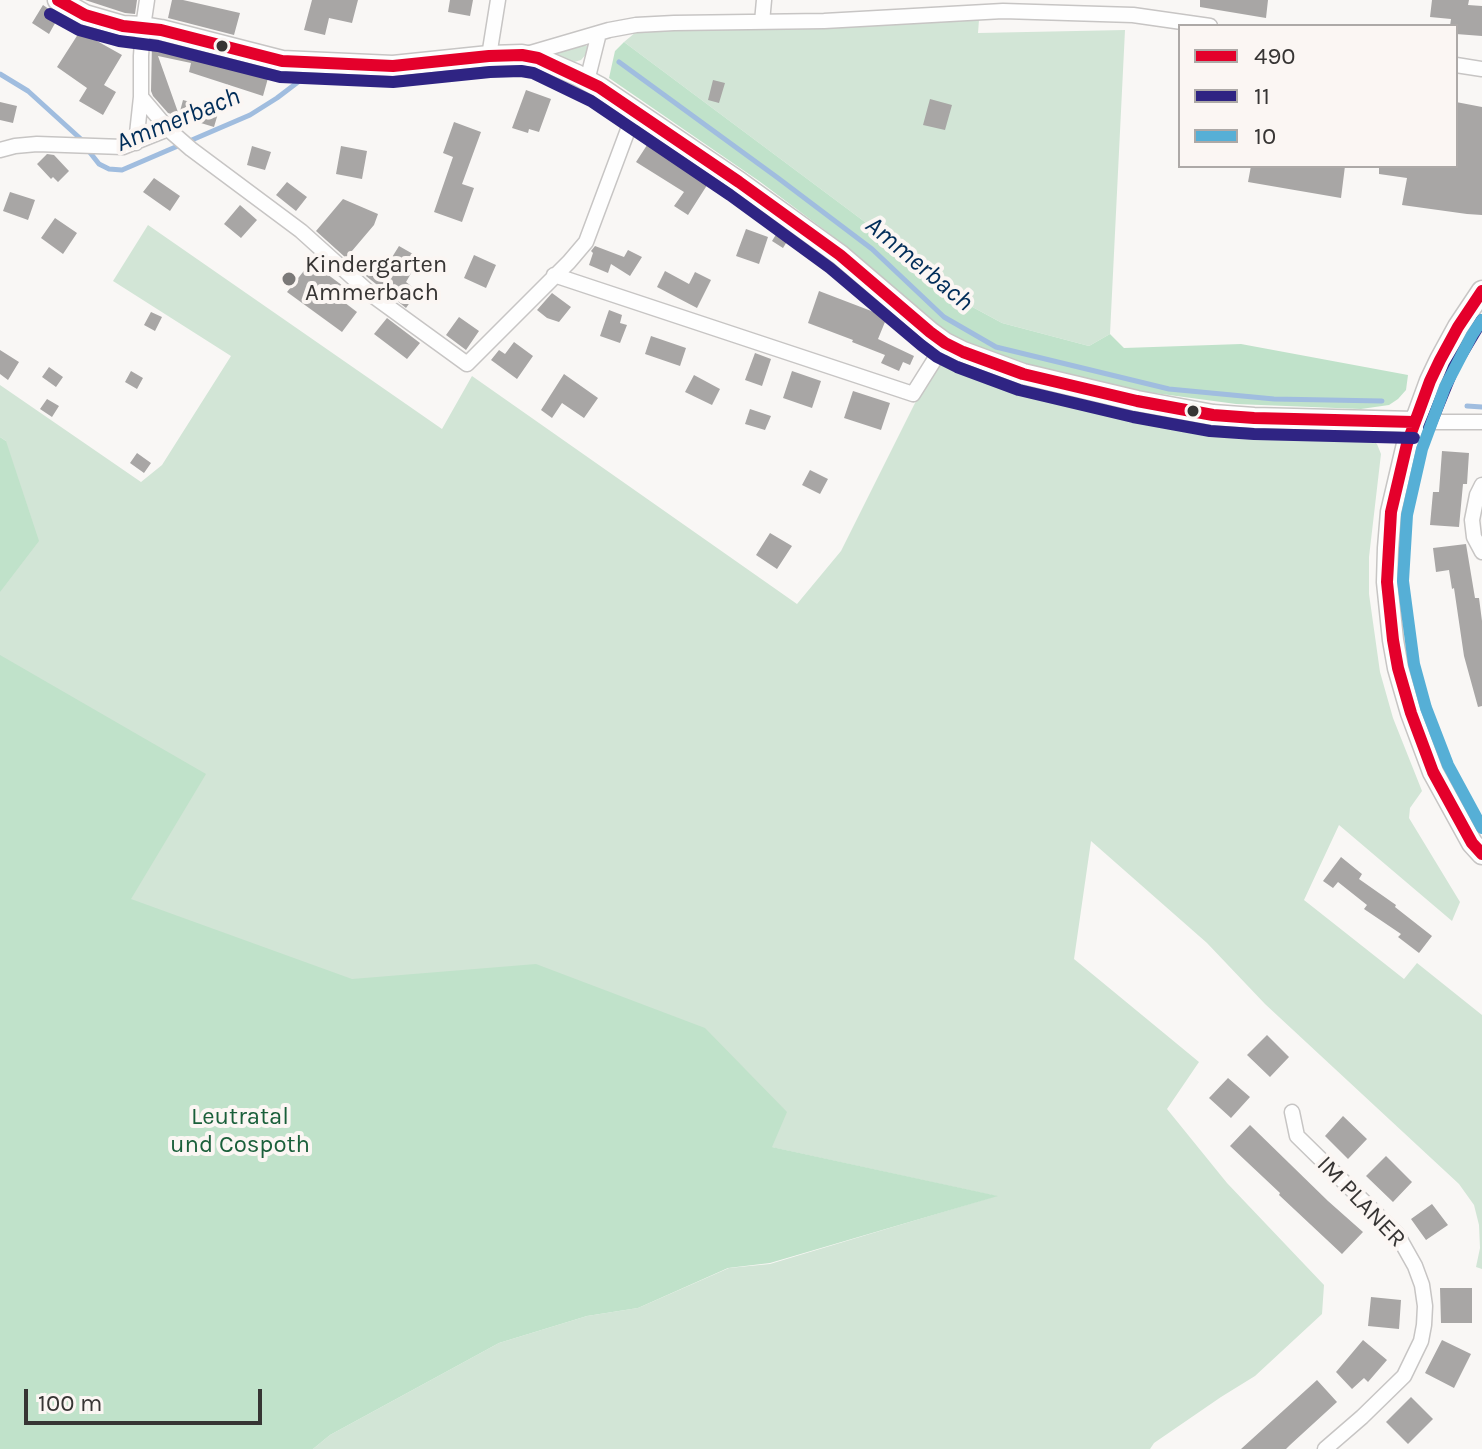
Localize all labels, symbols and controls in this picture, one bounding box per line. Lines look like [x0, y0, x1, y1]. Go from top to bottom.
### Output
legend [1178, 24, 1458, 168]
unlabelled marker [214, 38, 230, 54]
text: 490 [1254, 42, 1296, 70]
water label: Ammerbach [111, 81, 245, 159]
text: 11 [1254, 82, 1270, 110]
text: 10 [1254, 122, 1276, 150]
water label: Ammerbach [859, 210, 979, 318]
place label: Kindergarten Ammerbach [305, 251, 447, 307]
marker: Kindergarten Ammerbach [280, 270, 298, 288]
unlabelled marker [1185, 403, 1201, 419]
park label: Leutratal und Cospoth [170, 1103, 310, 1159]
street label: IM PLANER [1310, 1150, 1412, 1254]
scale bar [28, 1373, 266, 1423]
text: 100 m [38, 1389, 103, 1417]

